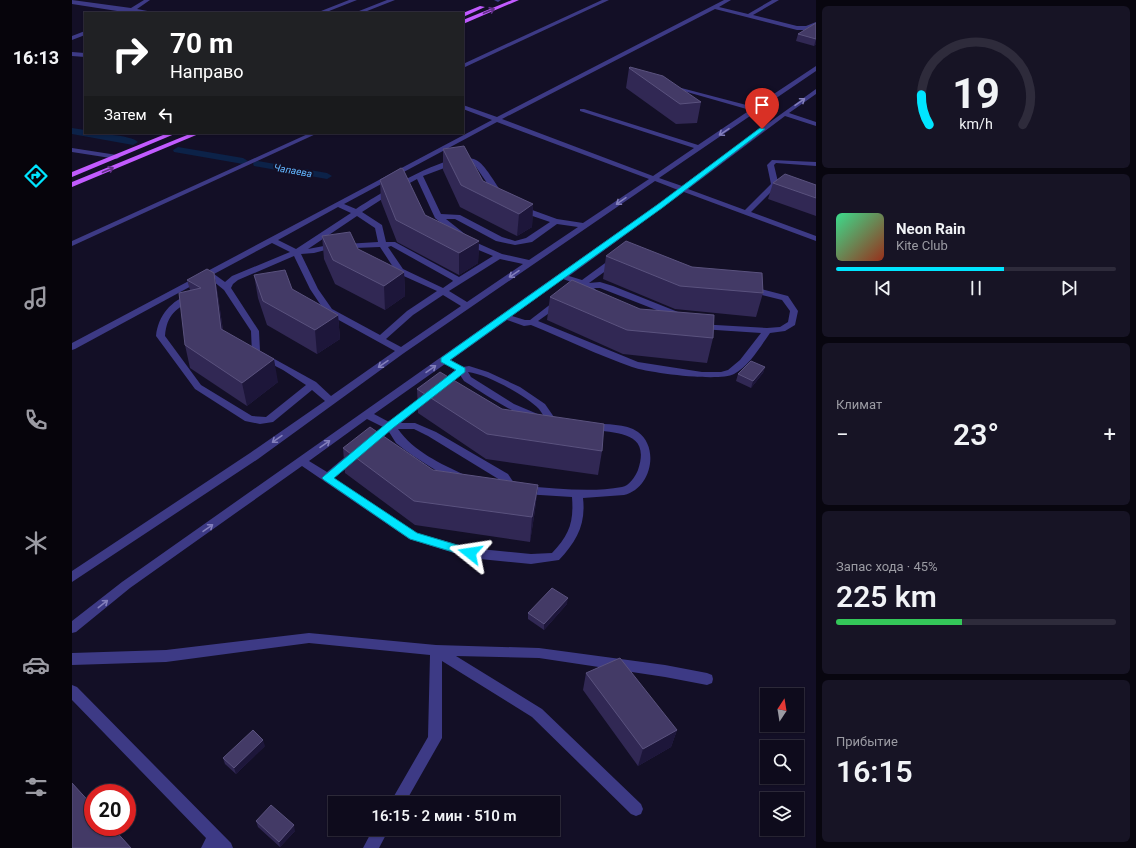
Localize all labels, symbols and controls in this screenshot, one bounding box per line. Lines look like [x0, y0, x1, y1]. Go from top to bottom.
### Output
one-way arrow [483, 7, 495, 14]
text: 70 m [170, 27, 233, 60]
icon: right [104, 28, 156, 80]
text: 16:13 [13, 47, 59, 68]
text: Направо [170, 61, 243, 82]
text: 19 [952, 69, 1000, 118]
pin [745, 88, 779, 129]
icon: arrive [751, 94, 773, 116]
one-way arrow [794, 98, 805, 106]
icon: left [155, 104, 177, 126]
text: Затем [104, 106, 147, 124]
text: km/h [959, 116, 993, 132]
one-way arrow [718, 128, 729, 136]
icon: directions [22, 162, 50, 190]
water label: Чапаева [273, 162, 313, 179]
one-way arrow [102, 166, 114, 174]
one-way arrow [616, 197, 627, 205]
text: Neon Rain [896, 220, 965, 238]
text: Kite Club [896, 238, 948, 253]
one-way arrow [508, 270, 519, 278]
icon: previous [872, 277, 894, 299]
icon: pause [965, 277, 987, 299]
icon: next [1058, 277, 1080, 299]
icon: music [22, 284, 50, 312]
one-way arrow [378, 360, 389, 368]
one-way arrow [425, 365, 436, 373]
text: Климат [836, 397, 882, 412]
icon: phone [22, 406, 50, 434]
text: 23° [953, 417, 999, 452]
text: − [836, 422, 849, 447]
text: + [1104, 422, 1116, 447]
one-way arrow [272, 435, 283, 443]
one-way arrow [319, 440, 330, 448]
one-way arrow [202, 523, 213, 532]
icon: climate [22, 529, 50, 557]
position arrow [449, 532, 491, 574]
text: Запас хода · 45% [836, 559, 938, 574]
text: 225 km [836, 579, 937, 614]
one-way arrow [97, 600, 108, 608]
icon: car [22, 651, 50, 679]
north arrow [760, 688, 804, 732]
map controls [760, 688, 804, 836]
text: Прибытие [836, 734, 898, 749]
button: search [760, 740, 804, 784]
text: 16:15 [836, 754, 913, 789]
icon: filters [22, 773, 50, 801]
speed limit sign: 20 [84, 784, 136, 836]
button: layers [760, 792, 804, 836]
text: 16:15 · 2 мин · 510 m [371, 807, 517, 825]

